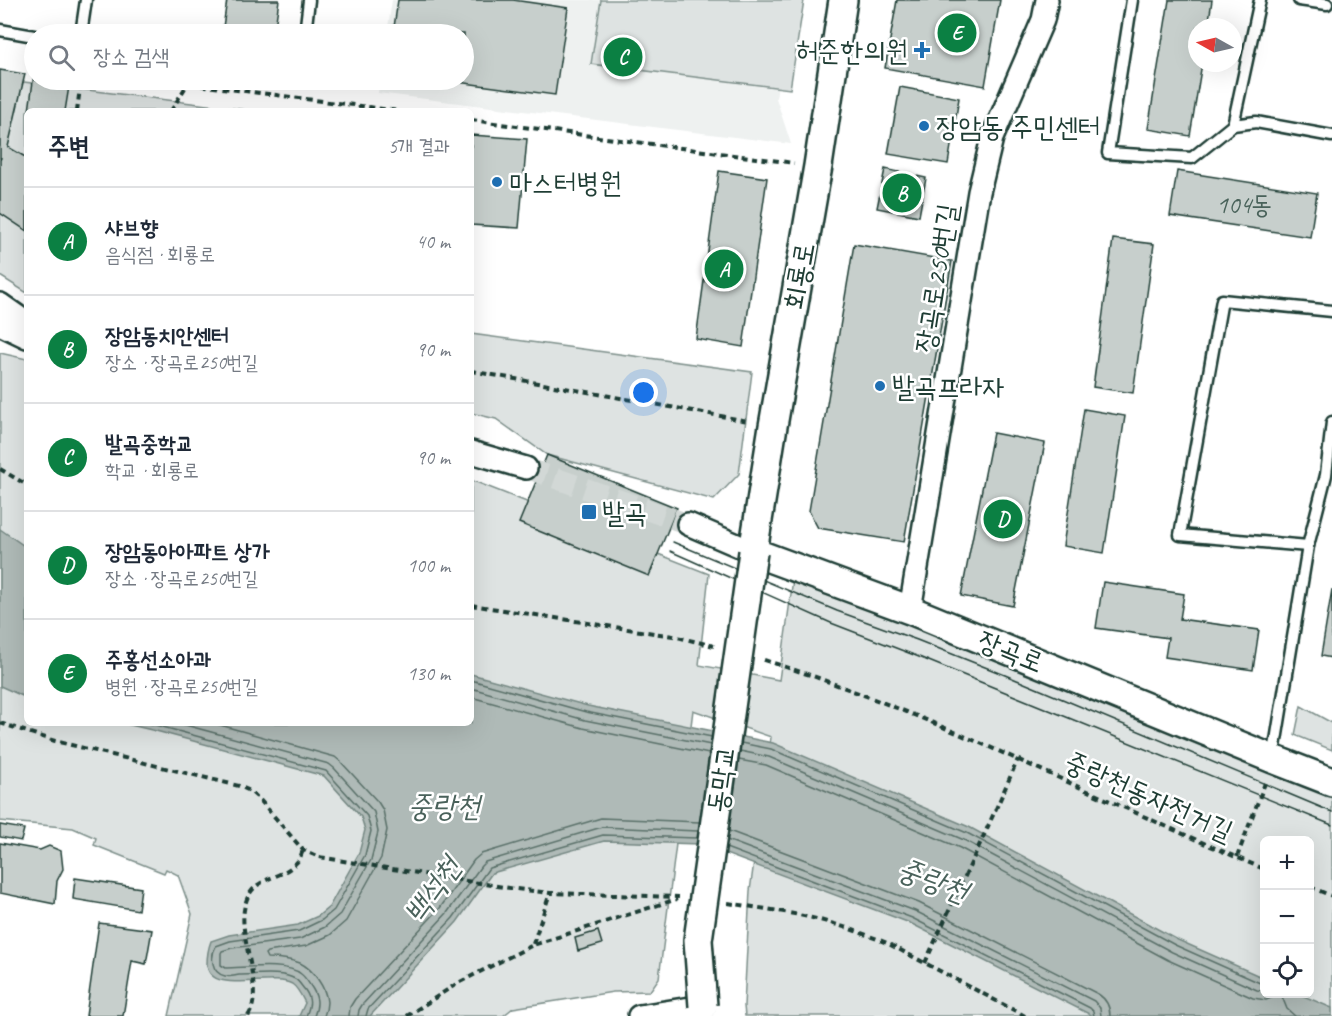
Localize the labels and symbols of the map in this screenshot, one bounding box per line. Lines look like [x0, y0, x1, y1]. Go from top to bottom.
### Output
pin: E [938, 10, 976, 56]
north arrow [1188, 18, 1242, 72]
place label: 허준한의원 [795, 33, 908, 68]
pin: C [604, 34, 642, 80]
marker: 허준한의원 [913, 41, 931, 59]
place label: 장암동 주민센터 [936, 109, 1101, 144]
marker: 장암동 주민센터 [917, 119, 931, 133]
place label: 마스터병원 [509, 165, 622, 200]
pin: B [882, 170, 922, 216]
marker: 마스터병원 [490, 175, 504, 189]
house number: 104동 [1216, 188, 1272, 221]
street label: 장곡로250번길 [907, 201, 965, 355]
street label: 회룡로 [776, 240, 822, 312]
pin: A [704, 246, 744, 292]
place label: 발곡프라자 [892, 369, 1005, 404]
your location [629, 378, 658, 407]
marker: 발곡프라자 [873, 379, 887, 393]
place label: 발곡 [602, 495, 647, 530]
pin: D [984, 496, 1022, 542]
marker: 발곡 [580, 503, 598, 521]
street label: 장곡로 [973, 622, 1049, 680]
street label: 동막교 [699, 743, 743, 815]
street label: 중랑천동자전거길 [1060, 743, 1238, 849]
water label: 중랑천 [408, 787, 483, 825]
water label: 백석천 [395, 847, 470, 930]
water label: 중랑천 [892, 849, 976, 912]

